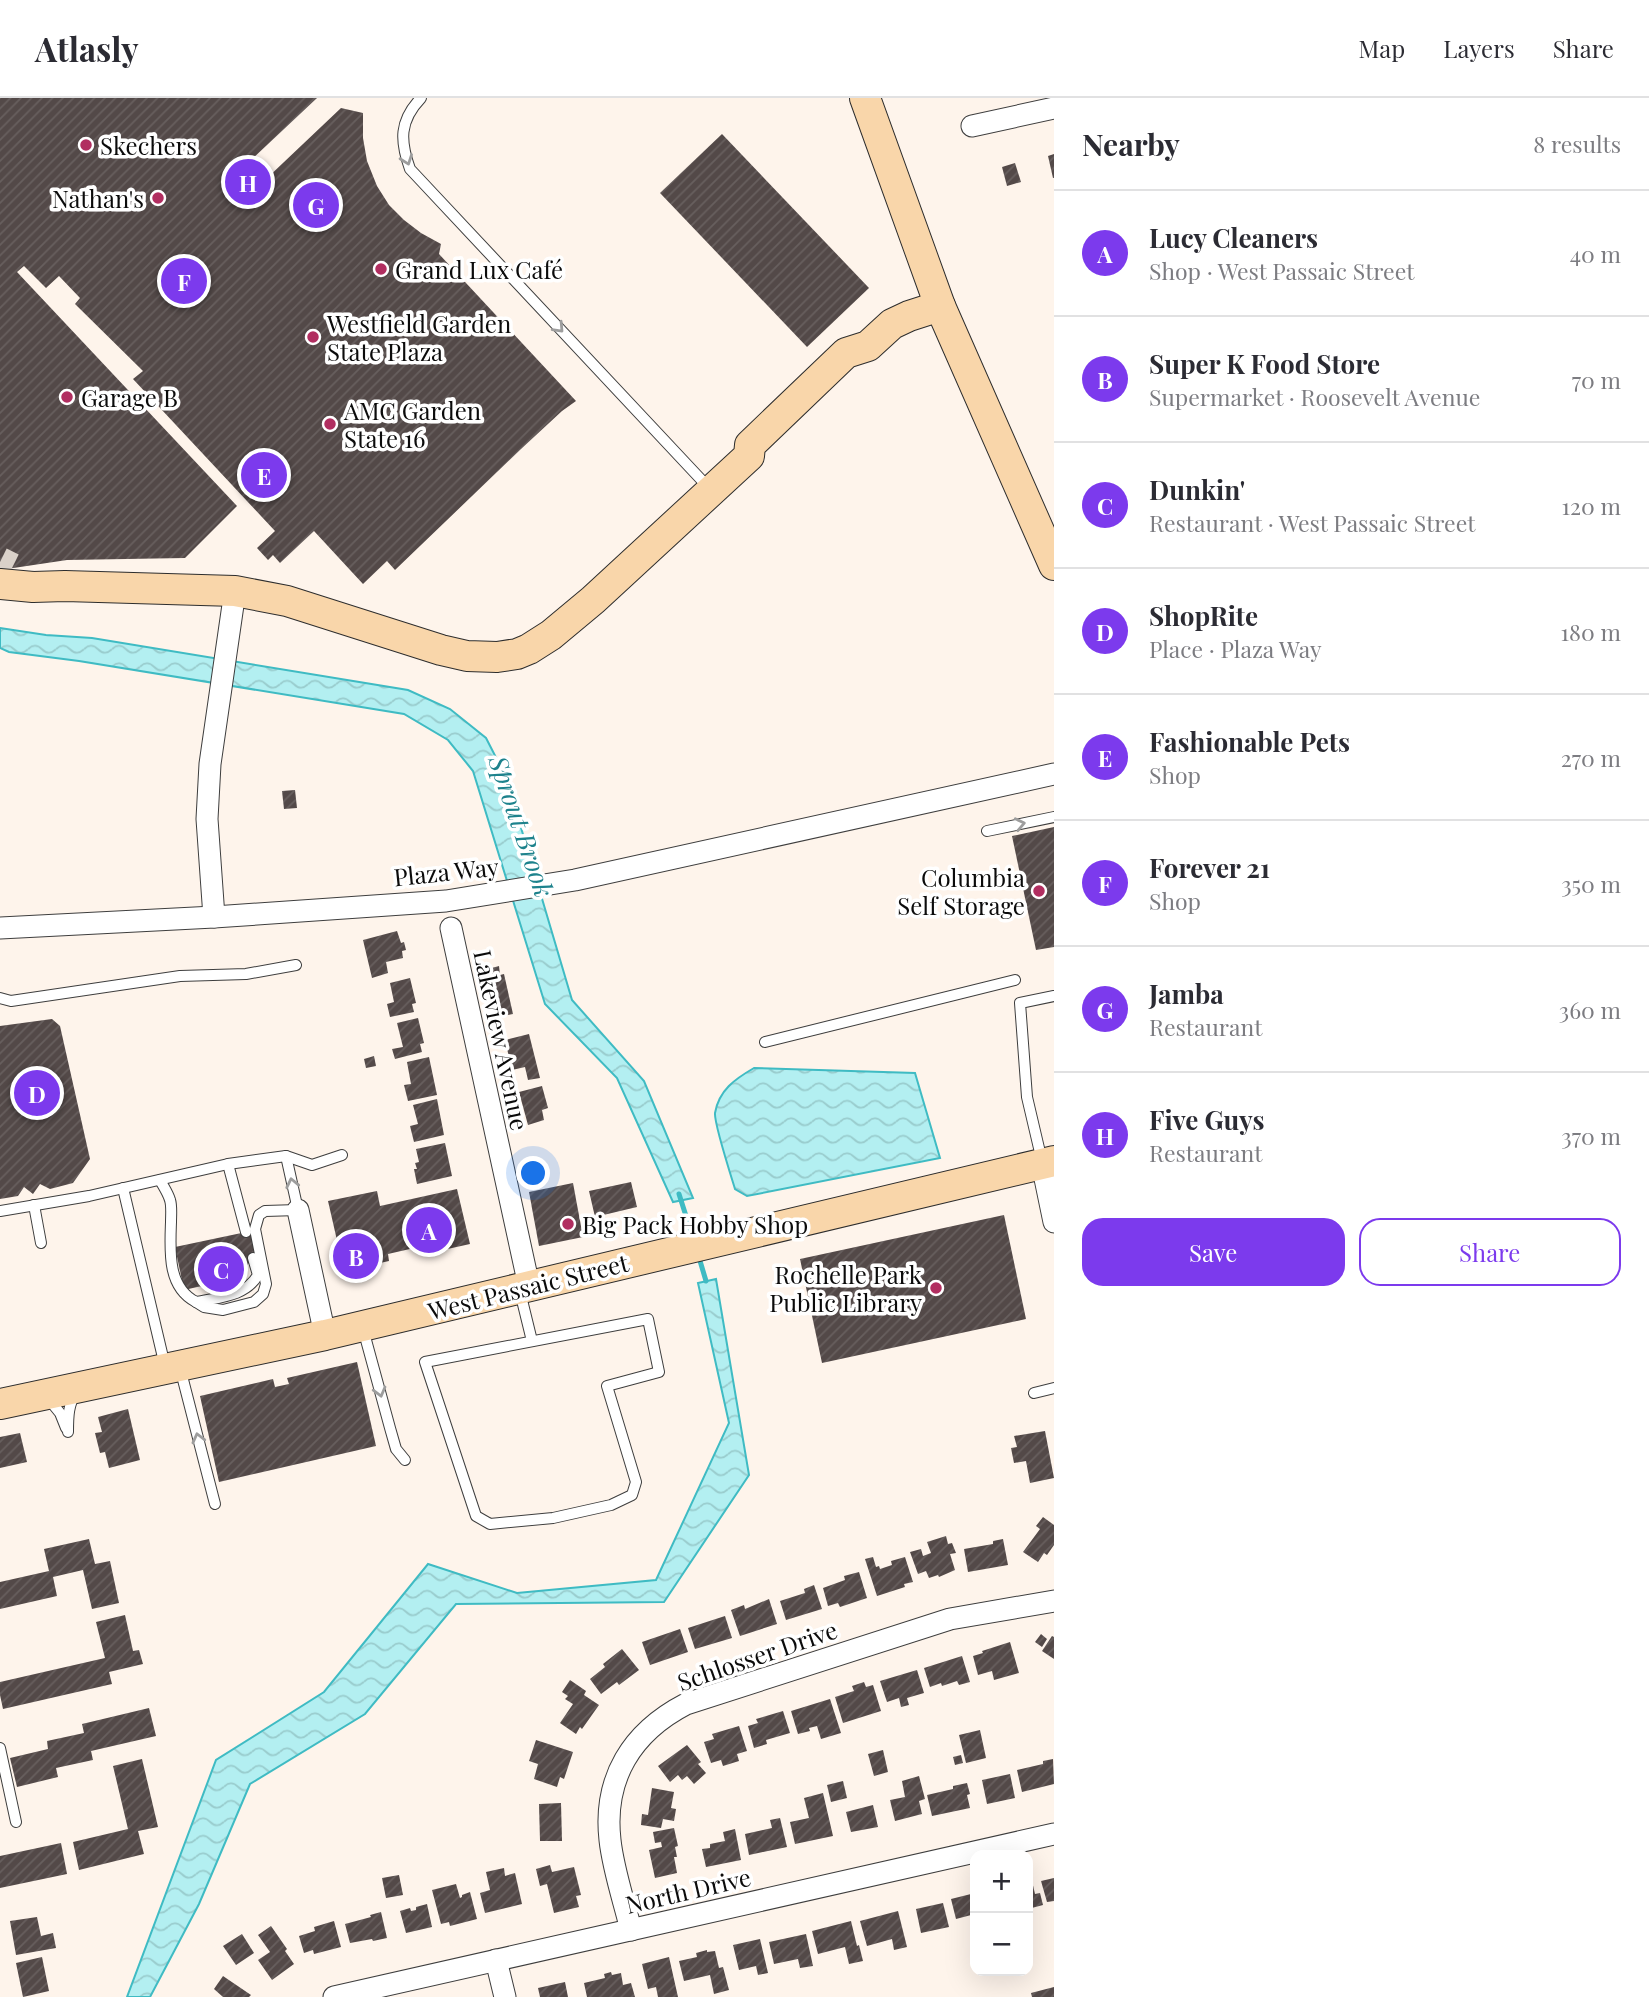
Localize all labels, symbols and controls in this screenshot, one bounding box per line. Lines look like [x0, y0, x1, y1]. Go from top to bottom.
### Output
text: Atlasly [35, 26, 139, 70]
text: Map [1359, 32, 1405, 64]
text: Layers [1443, 32, 1515, 64]
text: Share [1553, 32, 1614, 64]
text: Nearby [1082, 124, 1180, 164]
text: 8 results [1533, 128, 1621, 159]
place label: Skechers [100, 129, 197, 161]
marker: Skechers [78, 137, 94, 153]
one-way arrow [399, 153, 413, 165]
pin: H [225, 156, 271, 208]
pin: G [293, 179, 339, 231]
place label: Nathan's [52, 182, 144, 214]
marker: Nathan's [150, 190, 166, 206]
text: Lucy Cleaners [1149, 220, 1318, 255]
text: A [1097, 238, 1113, 269]
text: 40 m [1570, 238, 1621, 269]
place label: Grand Lux Café [395, 253, 563, 285]
pin: F [161, 255, 207, 307]
text: Shop · West Passaic Street [1149, 255, 1414, 286]
marker: Grand Lux Café [373, 261, 389, 277]
place label: Westfield Garden State Plaza [326, 307, 511, 367]
one-way arrow [551, 320, 563, 333]
marker: Westfield Garden State Plaza [305, 329, 321, 345]
text: Super K Food Store [1149, 346, 1380, 381]
text: B [1097, 364, 1113, 395]
text: 70 m [1572, 364, 1621, 395]
place label: Garage B [81, 381, 178, 413]
text: Supermarket · Roosevelt Avenue [1149, 381, 1480, 412]
marker: Garage B [59, 389, 75, 405]
place label: AMC Garden State 16 [343, 394, 481, 454]
marker: AMC Garden State 16 [322, 416, 338, 432]
pin: E [241, 449, 287, 501]
text: Dunkin' [1149, 472, 1245, 507]
text: C [1097, 490, 1113, 521]
text: 120 m [1562, 490, 1621, 521]
text: Restaurant · West Passaic Street [1149, 507, 1476, 538]
text: ShopRite [1149, 598, 1258, 633]
text: D [1096, 616, 1114, 647]
text: 180 m [1561, 616, 1621, 647]
text: Place · Plaza Way [1149, 633, 1322, 664]
text: Fashionable Pets [1149, 724, 1350, 759]
text: E [1098, 742, 1112, 773]
text: 270 m [1561, 742, 1621, 773]
water label: Sprout Brook [481, 750, 563, 901]
text: Shop [1149, 759, 1201, 790]
one-way arrow [1014, 818, 1026, 833]
street label: Plaza Way [392, 850, 500, 892]
text: Forever 21 [1149, 850, 1270, 885]
place label: Columbia Self Storage [897, 861, 1025, 921]
text: F [1098, 868, 1112, 899]
text: 350 m [1561, 868, 1621, 899]
marker: Columbia Self Storage [1031, 883, 1047, 899]
text: Shop [1149, 885, 1201, 916]
street label: Lakeview Avenue [467, 947, 537, 1133]
text: Jamba [1149, 976, 1224, 1011]
text: G [1097, 994, 1113, 1025]
text: 360 m [1559, 994, 1621, 1025]
text: Restaurant [1149, 1011, 1262, 1042]
pin: D [14, 1067, 60, 1119]
text: Five Guys [1149, 1102, 1264, 1137]
text: H [1096, 1120, 1114, 1151]
text: 370 m [1561, 1120, 1621, 1151]
text: Restaurant [1149, 1137, 1262, 1168]
your location [516, 1156, 550, 1190]
one-way arrow [286, 1177, 300, 1189]
pin: A [406, 1204, 452, 1256]
place label: Big Pack Hobby Shop [582, 1208, 808, 1240]
marker: Big Pack Hobby Shop [560, 1216, 576, 1232]
button: Save [1082, 1218, 1345, 1286]
button: Share [1359, 1218, 1621, 1286]
pin: B [333, 1230, 379, 1282]
pin: C [198, 1243, 244, 1295]
street label: West Passaic Street [424, 1246, 632, 1327]
place label: Rochelle Park Public Library [769, 1258, 923, 1318]
marker: Rochelle Park Public Library [928, 1280, 944, 1296]
one-way arrow [372, 1386, 386, 1398]
one-way arrow [192, 1432, 206, 1444]
street label: Schlosser Drive [673, 1613, 841, 1697]
map controls [970, 1850, 1033, 1976]
button: + [970, 1850, 1033, 1913]
street label: North Drive [622, 1860, 754, 1920]
button: − [970, 1913, 1033, 1976]

